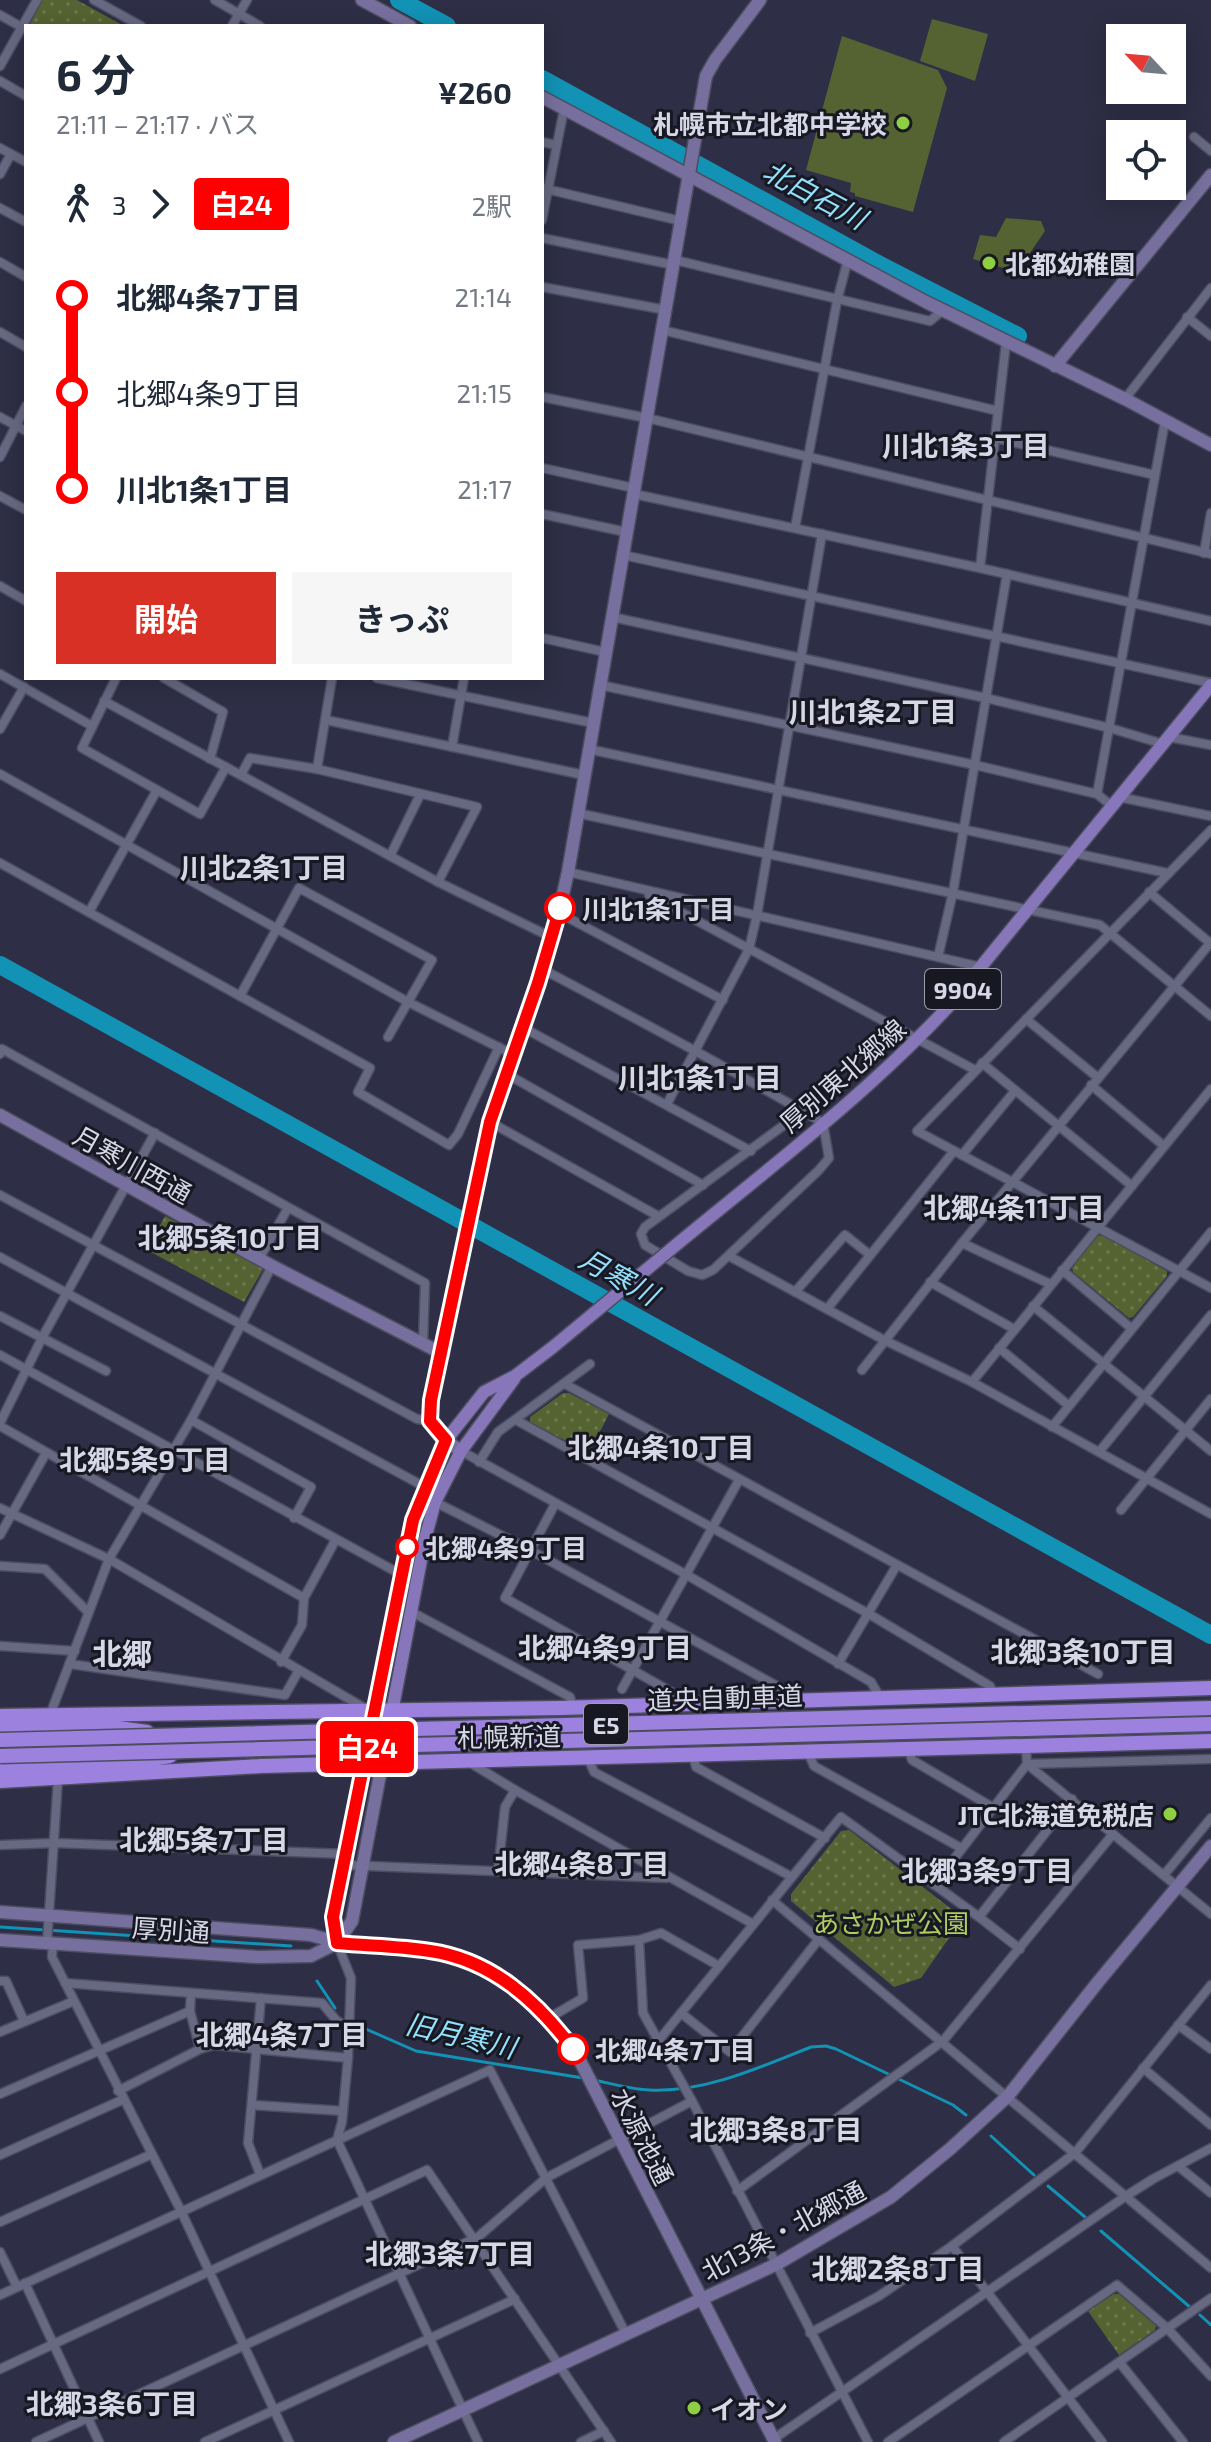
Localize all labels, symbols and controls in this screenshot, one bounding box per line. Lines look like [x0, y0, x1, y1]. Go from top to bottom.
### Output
north arrow [1106, 24, 1186, 104]
map controls [1106, 24, 1186, 200]
text: 6 分 [56, 47, 135, 100]
text: ¥260 [438, 74, 512, 110]
text: 21:11 – 21:17 · バス [56, 108, 259, 139]
place label: 札幌市立北都中学校 [653, 108, 887, 139]
marker: 札幌市立北都中学校 [894, 114, 912, 132]
button: locate [1106, 120, 1186, 200]
water label: 北白石川 [758, 153, 875, 237]
icon: walk [56, 182, 100, 226]
icon: forward [138, 182, 182, 226]
text: 白24 [210, 187, 273, 221]
text: 3 [112, 189, 126, 220]
text: 2駅 [471, 190, 512, 221]
place label: 北都幼稚園 [1005, 248, 1135, 279]
marker: 北都幼稚園 [980, 254, 998, 272]
text: 北郷4条7丁目 [116, 279, 301, 315]
text: 21:14 [455, 281, 512, 312]
text: 北郷4条9丁目 [116, 375, 302, 411]
text: 21:15 [457, 377, 512, 408]
district label: 川北1条3丁目 [882, 428, 1050, 462]
text: 川北1条1丁目 [116, 471, 292, 507]
text: 21:17 [457, 473, 512, 504]
button: 開始 [56, 572, 276, 664]
button: きっぷ [292, 572, 512, 664]
district label: 川北1条2丁目 [789, 694, 957, 728]
district label: 川北2条1丁目 [180, 850, 348, 884]
marker: 川北1条1丁目 [545, 893, 575, 923]
place label: 川北1条1丁目 [582, 893, 734, 924]
road number: 9904 [925, 969, 1001, 1009]
street label: 厚別東北郷線 [773, 1012, 911, 1138]
district label: 川北1条1丁目 [618, 1060, 782, 1094]
street label: 月寒川西通 [69, 1119, 197, 1209]
district label: 北郷4条11丁目 [923, 1190, 1105, 1224]
district label: 北郷5条10丁目 [137, 1220, 323, 1254]
water label: 月寒川 [574, 1241, 667, 1313]
district label: 北郷4条10丁目 [567, 1430, 755, 1464]
district label: 北郷5条9丁目 [59, 1442, 231, 1476]
place label: 北郷4条9丁目 [425, 1532, 587, 1563]
marker: 北郷4条9丁目 [396, 1536, 418, 1558]
district label: 北郷4条9丁目 [518, 1630, 692, 1664]
district label: 北郷3条10丁目 [990, 1634, 1176, 1668]
district label: 北郷 [92, 1635, 152, 1671]
street label: 道央自動車道 [646, 1679, 804, 1715]
road number: E5 [584, 1704, 628, 1744]
street label: 札幌新道 [457, 1720, 561, 1752]
line badge: 白24 [321, 1721, 413, 1773]
text: 白24 [336, 1730, 398, 1764]
place label: JTC北海道免税店 [958, 1799, 1154, 1830]
marker: JTC北海道免税店 [1161, 1805, 1179, 1823]
district label: 北郷5条7丁目 [119, 1822, 289, 1856]
district label: 北郷4条8丁目 [494, 1846, 670, 1880]
district label: 北郷3条9丁目 [901, 1853, 1073, 1887]
park label: あさかぜ公園 [813, 1907, 969, 1938]
street label: 厚別通 [131, 1911, 211, 1947]
water label: 旧月寒川 [403, 2006, 522, 2065]
district label: 北郷4条7丁目 [196, 2017, 368, 2051]
marker: 北郷4条7丁目 [558, 2034, 588, 2064]
place label: 北郷4条7丁目 [595, 2034, 755, 2065]
street label: 水源池通 [606, 2083, 680, 2189]
district label: 北郷3条8丁目 [689, 2112, 863, 2146]
street label: 北13条・北郷通 [696, 2174, 870, 2286]
district label: 北郷3条7丁目 [365, 2236, 535, 2270]
district label: 北郷2条8丁目 [811, 2251, 985, 2285]
district label: 北郷3条6丁目 [26, 2386, 198, 2420]
place label: イオン [710, 2393, 788, 2424]
marker: イオン [685, 2399, 703, 2417]

